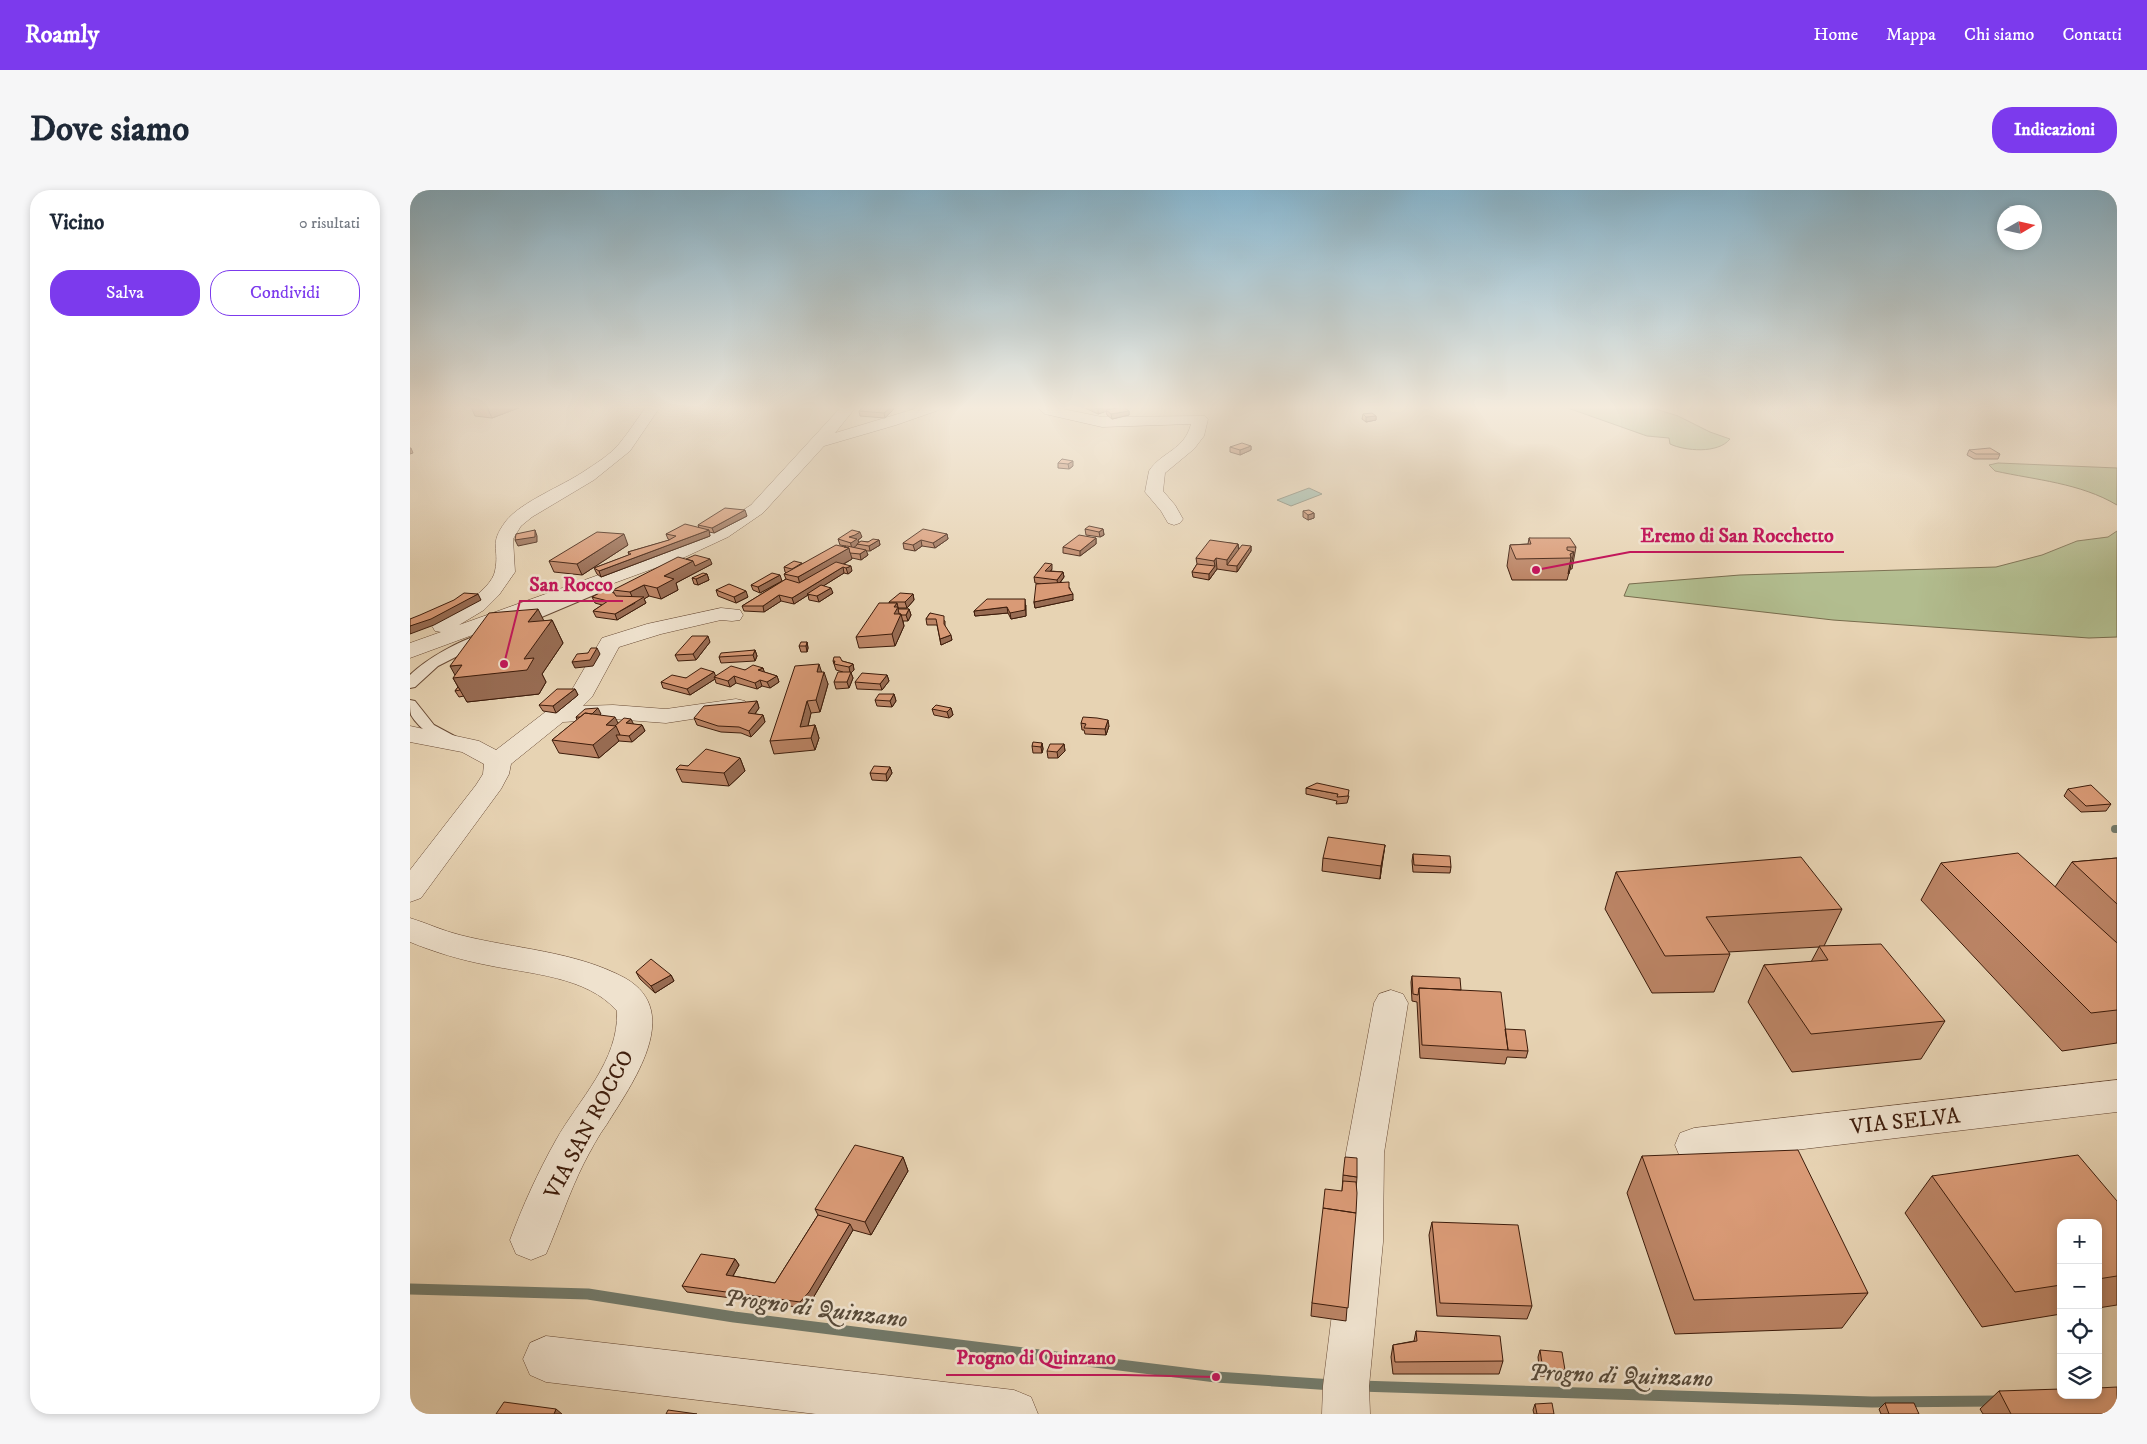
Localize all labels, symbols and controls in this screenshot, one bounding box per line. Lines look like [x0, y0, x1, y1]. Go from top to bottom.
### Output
text: Roamly [25, 20, 99, 50]
text: Home [1814, 24, 1858, 46]
text: Mappa [1886, 24, 1936, 46]
text: Chi siamo [1964, 24, 2034, 46]
text: Contatti [2062, 24, 2122, 46]
button: Indicazioni [1992, 107, 2117, 153]
text: Dove siamo [30, 108, 189, 152]
north arrow [1997, 205, 2042, 250]
text: Vicino [50, 210, 104, 236]
text: 0 risultati [299, 213, 360, 233]
button: Salva [50, 270, 200, 316]
button: Condividi [210, 270, 360, 316]
callout: Eremo di San Rocchetto [1630, 517, 1844, 552]
text: Eremo di San Rocchetto [1640, 524, 1834, 549]
callout: San Rocco [520, 566, 623, 601]
text: San Rocco [529, 573, 613, 598]
street label: VIA SAN ROCCO [538, 1046, 640, 1205]
street label: VIA SELVA [1848, 1102, 1962, 1141]
map controls [2057, 1219, 2102, 1399]
button: + [2057, 1219, 2102, 1264]
button: − [2057, 1264, 2102, 1309]
water label: Progno di Quinzano [722, 1283, 909, 1335]
button: locate [2057, 1309, 2102, 1354]
callout: Progno di Quinzano [946, 1340, 1125, 1375]
text: Progno di Quinzano [956, 1346, 1116, 1371]
button: layers [2057, 1354, 2102, 1399]
water label: Progno di Quinzano [1528, 1358, 1714, 1394]

